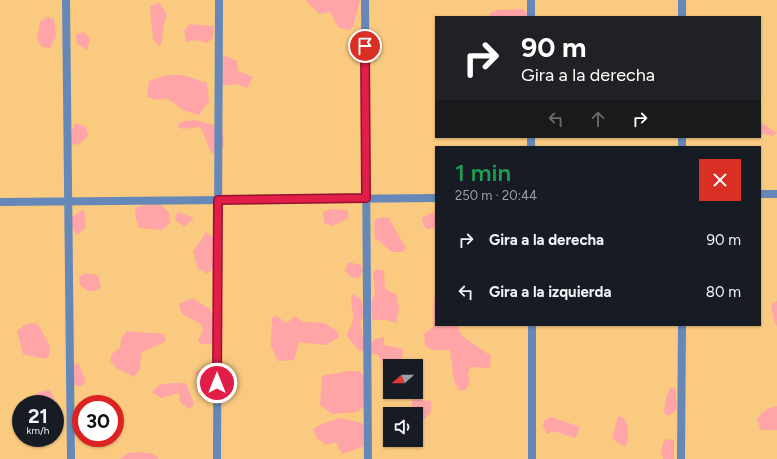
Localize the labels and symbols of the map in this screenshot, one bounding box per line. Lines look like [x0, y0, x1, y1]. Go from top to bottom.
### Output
pin [348, 29, 382, 63]
north arrow [383, 359, 423, 399]
position arrow [196, 362, 238, 404]
speed limit sign: 30 [72, 395, 124, 447]

